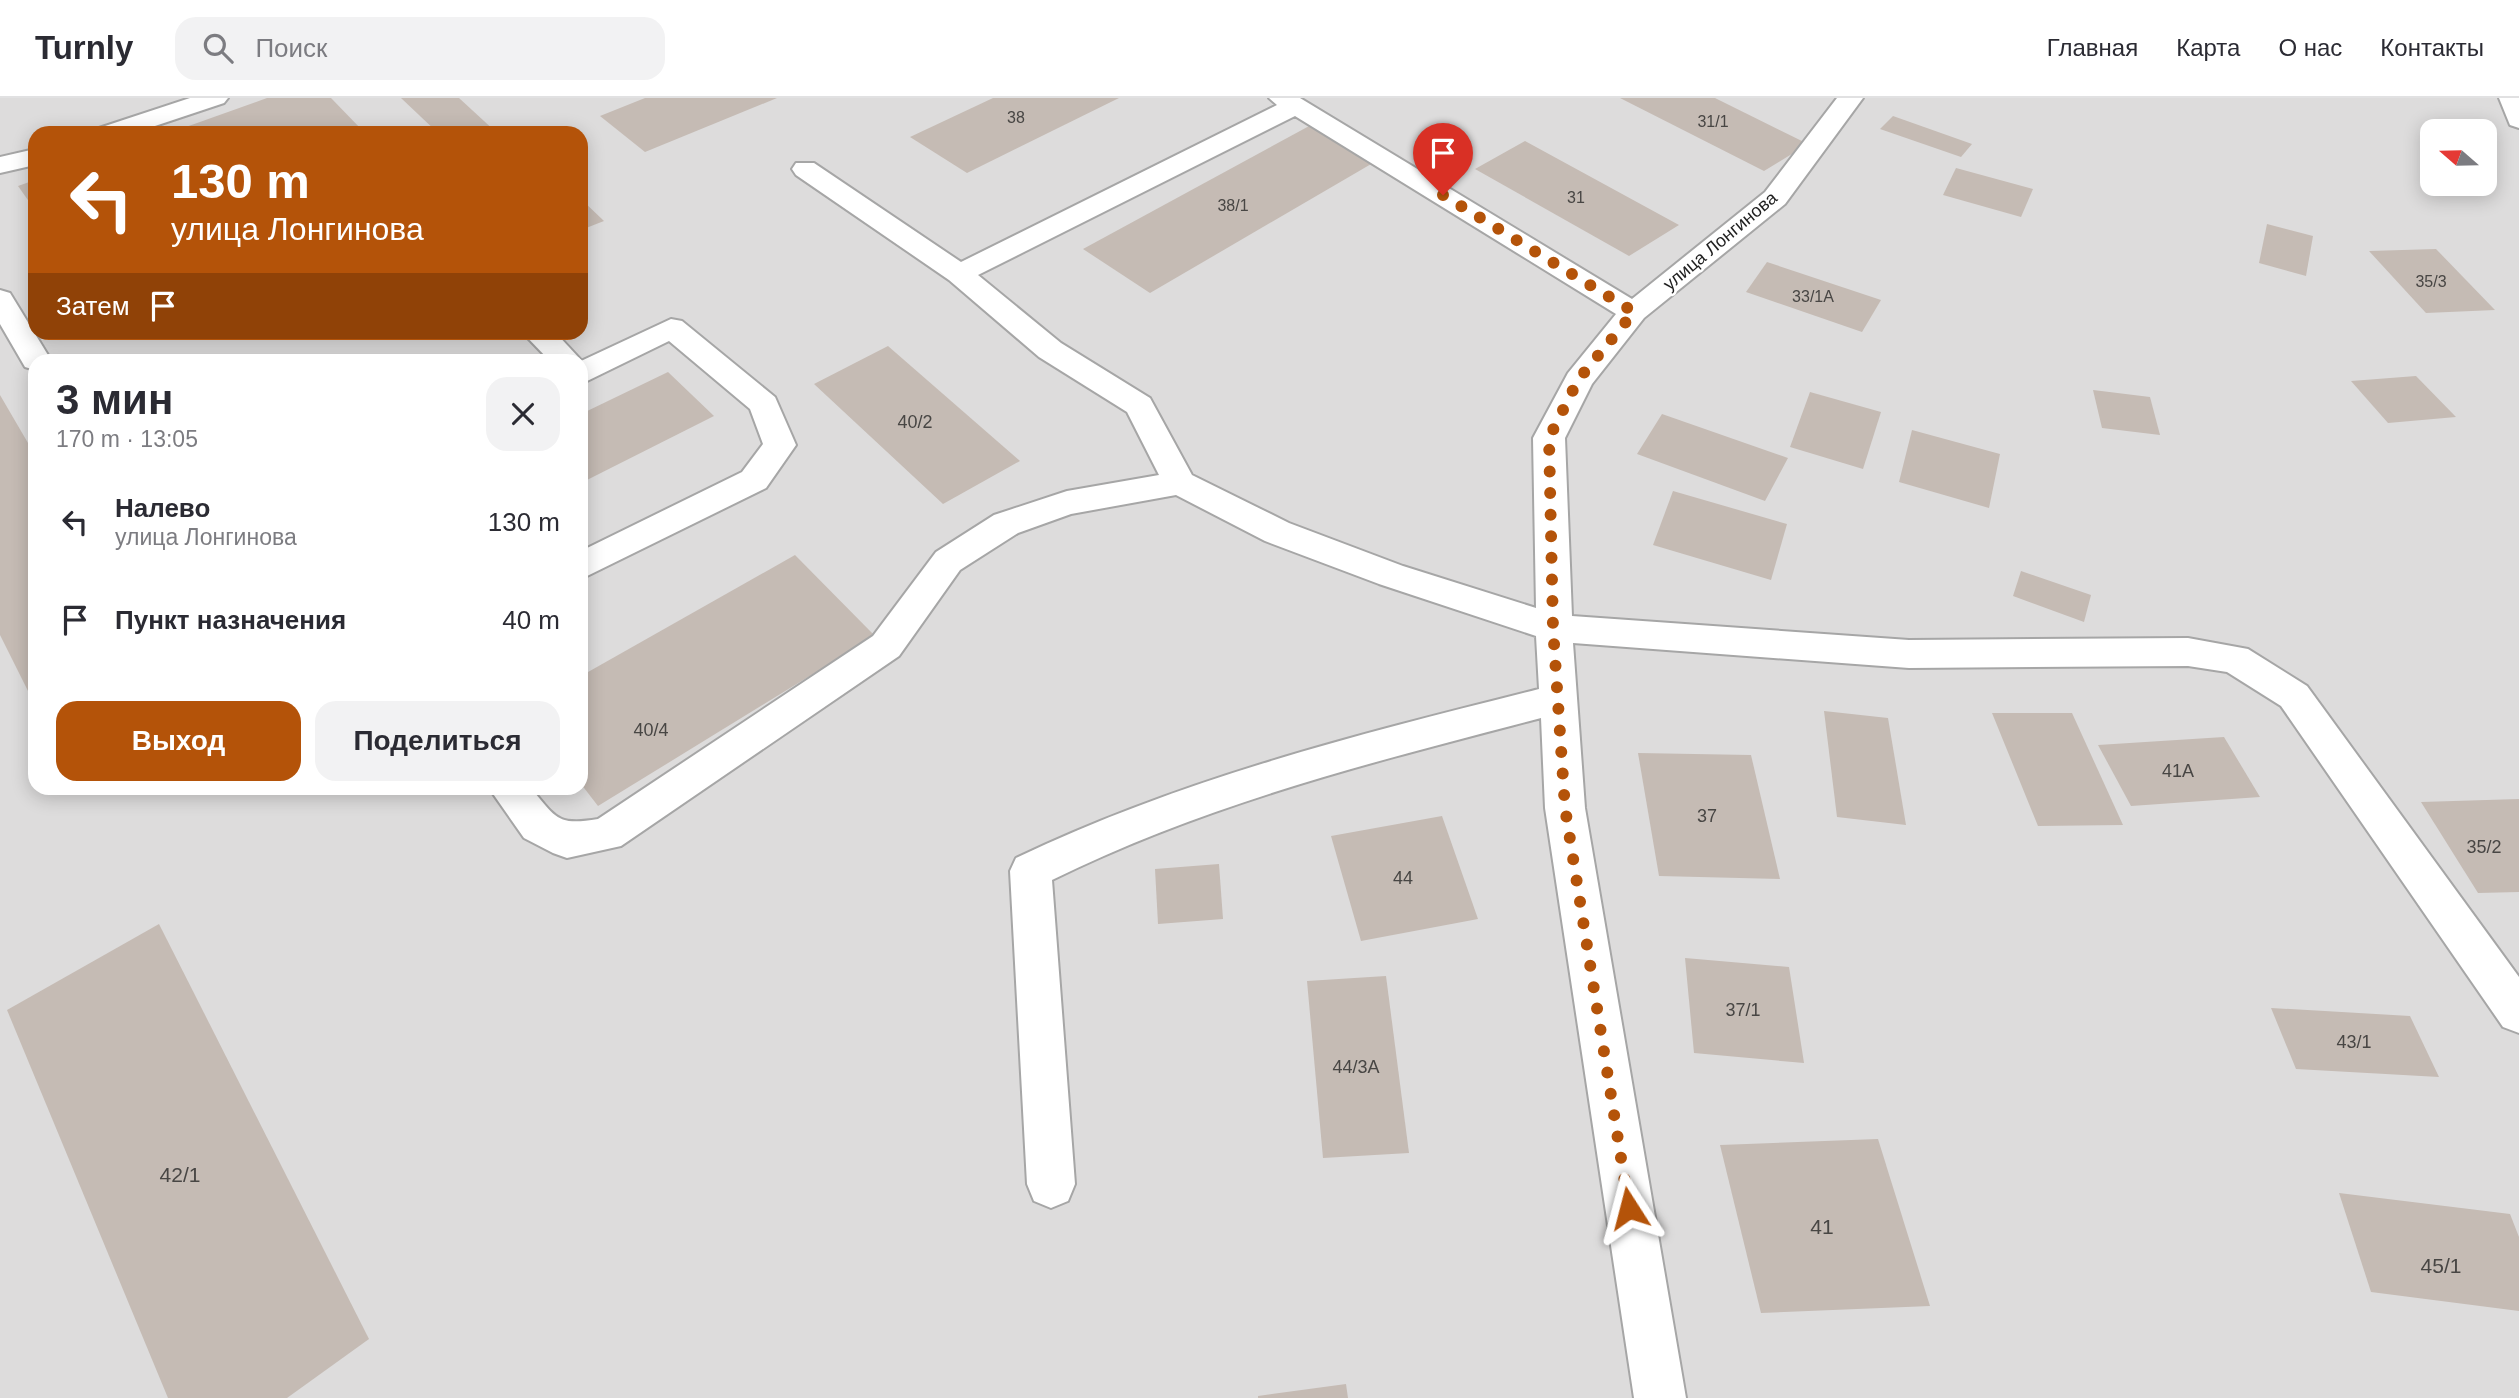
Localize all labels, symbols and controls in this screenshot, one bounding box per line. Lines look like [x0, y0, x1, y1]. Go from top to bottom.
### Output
search box [175, 17, 665, 80]
text: Turnly [35, 29, 133, 66]
icon: search [199, 29, 237, 67]
text: Поиск [255, 33, 327, 63]
text: Главная [2047, 34, 2138, 61]
text: Карта [2176, 34, 2240, 61]
text: О нас [2278, 34, 2342, 61]
text: Контакты [2380, 34, 2484, 61]
house number: 38 [1007, 109, 1025, 126]
house number: 31/1 [1697, 113, 1729, 130]
north arrow [2420, 119, 2497, 196]
map controls [2420, 119, 2497, 196]
pin [1413, 123, 1473, 195]
icon: arrive [1424, 134, 1462, 172]
icon: left [56, 154, 147, 245]
text: 130 m [171, 154, 310, 208]
street label: улица Лонгинова [1659, 187, 1782, 294]
house number: 31 [1567, 189, 1585, 206]
house number: 38/1 [1217, 197, 1249, 214]
text: улица Лонгинова [171, 211, 424, 247]
house number: 35/3 [2415, 273, 2447, 290]
icon: arrive [144, 287, 182, 325]
house number: 33/1А [1792, 288, 1834, 305]
text: Затем [56, 291, 130, 321]
text: 3 мин [56, 376, 173, 423]
button: close [486, 377, 560, 451]
house number: 40/2 [897, 412, 933, 432]
text: 170 m · 13:05 [56, 426, 198, 452]
text: Налево [115, 493, 210, 523]
icon: left [56, 503, 94, 541]
text: 130 m [488, 507, 560, 537]
text: улица Лонгинова [115, 524, 297, 550]
icon: arrive [56, 601, 94, 639]
text: Пункт назначения [115, 605, 346, 635]
text: 40 m [502, 605, 560, 635]
button: Выход [56, 701, 301, 781]
button: Поделиться [315, 701, 560, 781]
house number: 40/4 [633, 720, 669, 740]
house number: 41А [2162, 761, 2194, 781]
house number: 37 [1697, 806, 1717, 826]
house number: 35/2 [2466, 837, 2502, 857]
house number: 44 [1393, 868, 1413, 888]
house number: 37/1 [1725, 1000, 1761, 1020]
house number: 43/1 [2336, 1032, 2372, 1052]
house number: 44/3А [1332, 1057, 1380, 1077]
house number: 42/1 [160, 1163, 200, 1186]
position arrow [1592, 1171, 1666, 1245]
house number: 41 [1810, 1215, 1834, 1238]
house number: 45/1 [2421, 1254, 2461, 1277]

